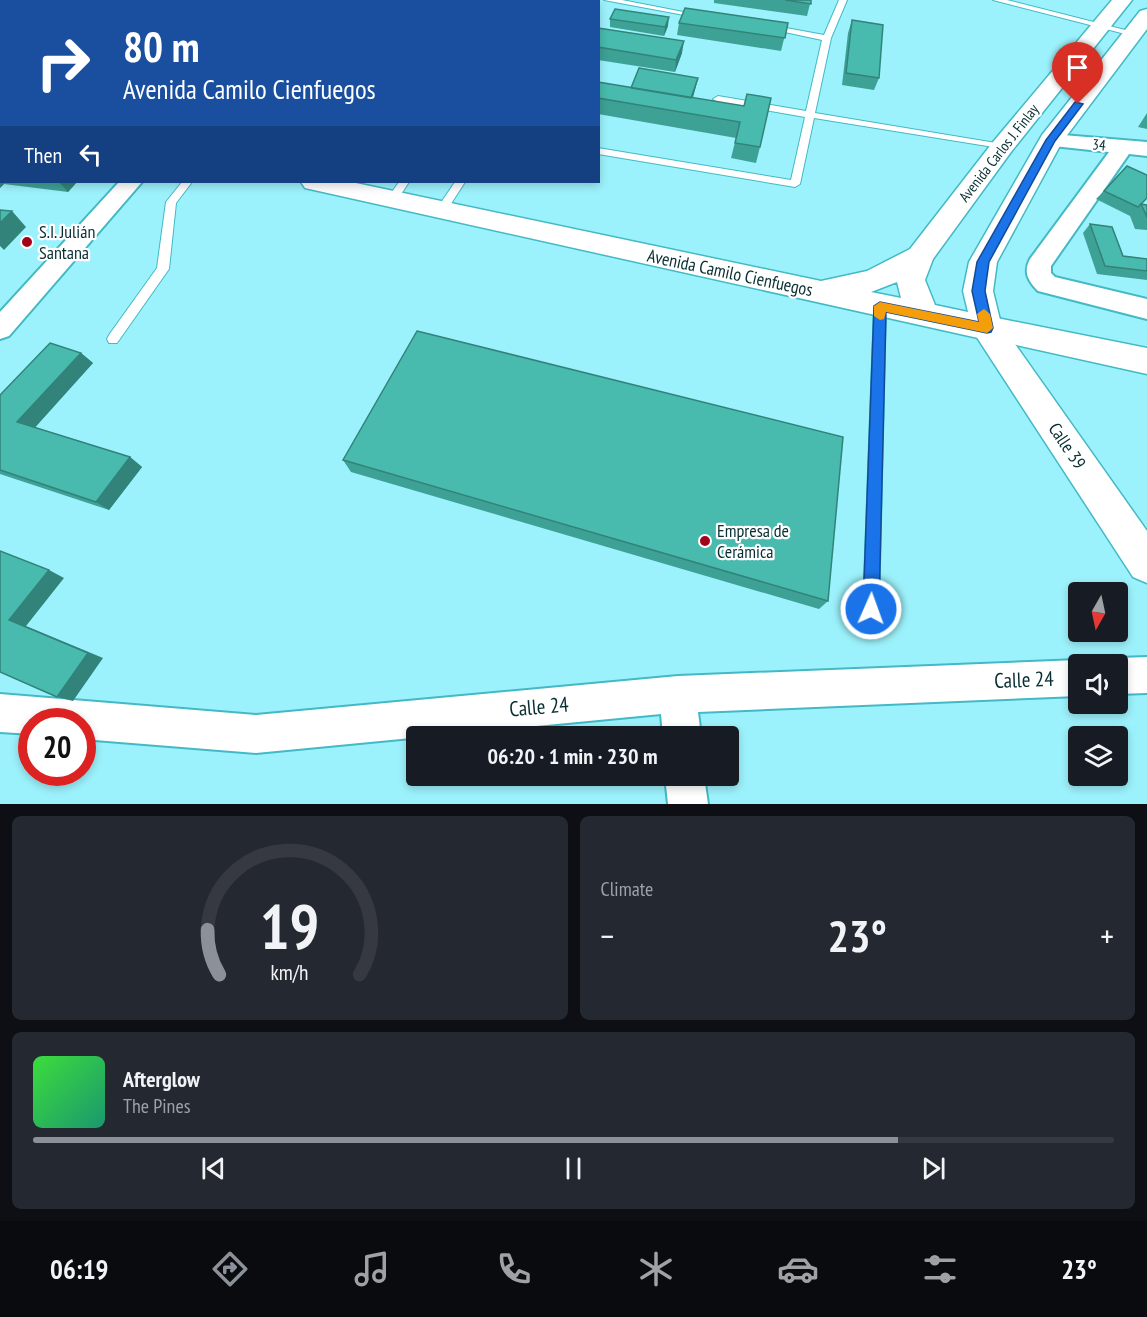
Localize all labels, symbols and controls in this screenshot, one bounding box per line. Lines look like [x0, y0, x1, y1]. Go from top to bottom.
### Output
text: 80 m [123, 19, 200, 74]
icon: right [24, 24, 102, 102]
pin [1052, 42, 1103, 104]
icon: arrive [1061, 51, 1094, 84]
text: Avenida Camilo Cienfuegos [123, 72, 376, 106]
street label: Avenida Carlos J. Finlay [955, 100, 1043, 205]
street label: 34 [1091, 134, 1107, 155]
icon: left [74, 138, 107, 171]
text: Then [24, 141, 62, 169]
place label: S.I. Julián Santana [39, 220, 95, 264]
marker: S.I. Julián Santana [20, 235, 34, 249]
street label: Avenida Camilo Cienfuegos [645, 244, 815, 301]
street label: Calle 39 [1044, 418, 1091, 473]
place label: Empresa de Cerámica [717, 519, 789, 563]
marker: Empresa de Cerámica [698, 534, 712, 548]
position arrow [839, 577, 903, 641]
north arrow [1068, 582, 1128, 642]
map controls [1068, 582, 1128, 786]
button: sound [1068, 654, 1128, 714]
street label: Calle 24 [994, 665, 1055, 694]
street label: Calle 24 [508, 690, 570, 723]
speed limit sign: 20 [18, 708, 96, 786]
button: layers [1068, 726, 1128, 786]
text: 06:20 · 1 min · 230 m [487, 742, 658, 770]
text: Climate [601, 876, 653, 902]
text: 19 [260, 885, 320, 966]
text: 23° [828, 906, 887, 964]
text: − [601, 914, 614, 957]
text: + [1100, 914, 1114, 957]
text: km/h [271, 958, 309, 986]
text: Afterglow [123, 1065, 200, 1093]
text: The Pines [123, 1093, 190, 1119]
icon: previous [197, 1152, 230, 1185]
icon: pause [557, 1152, 590, 1185]
icon: next [917, 1152, 950, 1185]
icon: directions [209, 1248, 251, 1290]
icon: music [351, 1248, 393, 1290]
icon: phone [493, 1248, 535, 1290]
icon: climate [635, 1248, 677, 1290]
icon: car [777, 1248, 819, 1290]
icon: filters [919, 1248, 961, 1290]
text: 06:19 [50, 1252, 108, 1286]
text: 23° [1061, 1252, 1097, 1286]

